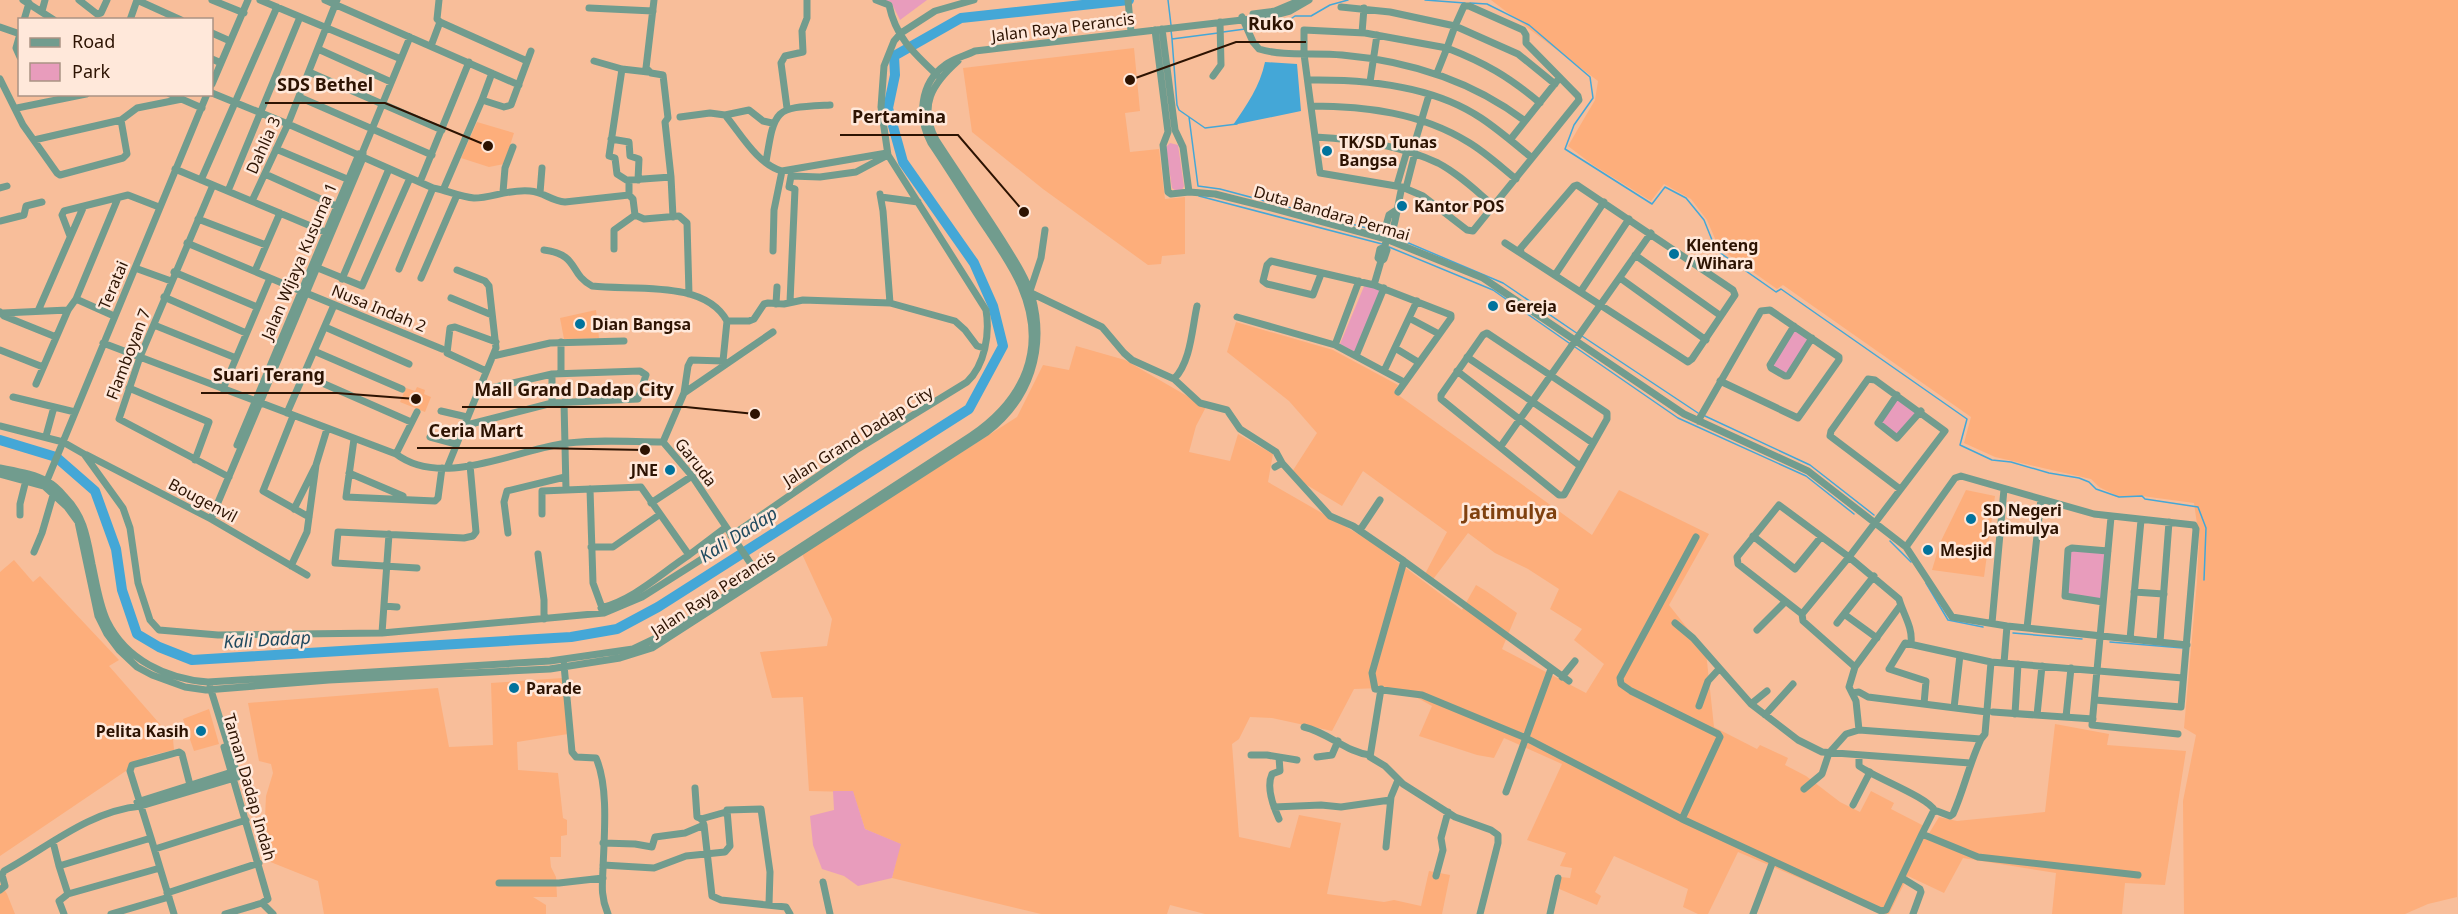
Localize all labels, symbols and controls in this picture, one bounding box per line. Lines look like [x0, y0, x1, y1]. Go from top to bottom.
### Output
callout: Ruko [1236, 6, 1306, 42]
street label: Jalan Raya Perancis [988, 7, 1136, 47]
text: Ruko [1248, 11, 1294, 35]
legend [18, 18, 213, 96]
text: Road [72, 29, 115, 53]
text: Park [72, 59, 110, 83]
callout: SDS Bethel [265, 67, 385, 103]
text: SDS Bethel [277, 72, 373, 96]
callout: Pertamina [840, 99, 958, 135]
text: Pertamina [852, 104, 946, 128]
street label: Dahlia 3 [241, 113, 285, 177]
place label: TK/SD Tunas Bangsa [1339, 131, 1437, 171]
marker: TK/SD Tunas Bangsa [1320, 144, 1334, 158]
street label: Jalan Wijaya Kusuma 1 [255, 179, 342, 345]
street label: Duta Bandara Permai [1251, 180, 1413, 246]
place label: Kantor POS [1414, 195, 1504, 217]
marker: Kantor POS [1395, 199, 1409, 213]
place label: Klenteng / Wihara [1686, 234, 1758, 274]
marker: Klenteng / Wihara [1667, 247, 1681, 261]
street label: Teratai [93, 257, 133, 313]
street label: Nusa Indah 2 [328, 279, 430, 337]
place label: Gereja [1505, 295, 1557, 317]
marker: Gereja [1486, 299, 1500, 313]
street label: Flamboyan 7 [101, 305, 155, 403]
place label: Dian Bangsa [592, 313, 691, 335]
marker: Dian Bangsa [573, 317, 587, 331]
callout: Suari Terang [201, 357, 337, 393]
text: Suari Terang [213, 362, 325, 386]
callout: Mall Grand Dadap City [462, 371, 686, 407]
text: Mall Grand Dadap City [474, 377, 675, 401]
street label: Jalan Grand Dadap City [777, 380, 938, 492]
callout: Ceria Mart [417, 412, 536, 448]
text: Ceria Mart [429, 418, 524, 442]
street label: Garuda [670, 433, 722, 491]
place label: JNE [629, 459, 658, 481]
marker: JNE [663, 463, 677, 477]
street label: Bougenvil [165, 473, 241, 527]
district label: Jatimulya [1460, 498, 1558, 525]
place label: SD Negeri Jatimulya [1981, 499, 2062, 539]
water label: Kali Dadap [694, 501, 782, 567]
marker: SD Negeri Jatimulya [1964, 512, 1978, 526]
place label: Mesjid [1940, 539, 1992, 561]
marker: Mesjid [1921, 543, 1935, 557]
street label: Jalan Raya Perancis [645, 545, 779, 643]
water label: Kali Dadap [223, 625, 311, 653]
place label: Parade [526, 677, 582, 699]
marker: Parade [507, 681, 521, 695]
street label: Taman Dadap Indah [218, 711, 282, 863]
place label: Pelita Kasih [96, 720, 189, 742]
marker: Pelita Kasih [194, 724, 208, 738]

